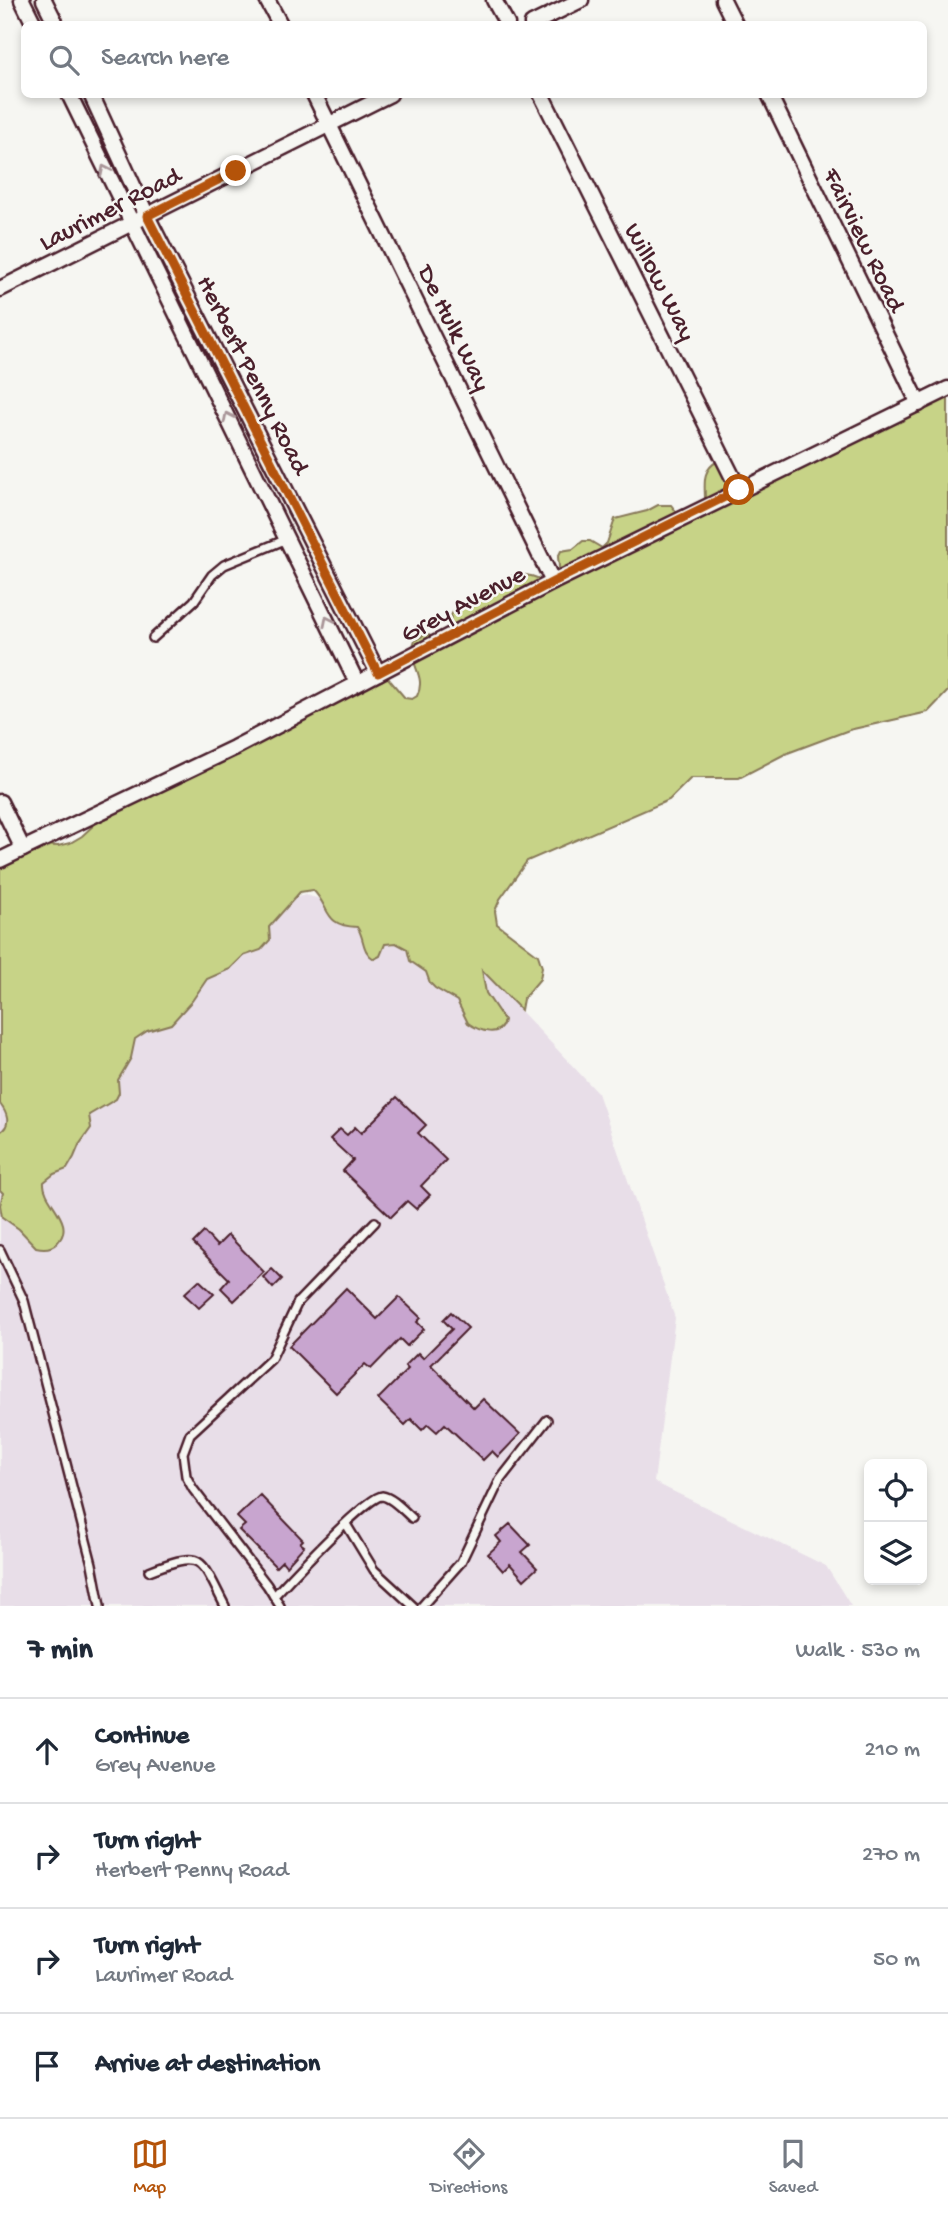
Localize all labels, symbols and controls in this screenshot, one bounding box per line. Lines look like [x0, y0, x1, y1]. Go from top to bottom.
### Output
search box [21, 21, 927, 98]
icon: search [45, 41, 83, 79]
text: Search here [101, 44, 229, 75]
route end [220, 155, 251, 186]
street label: Laurimer Road [35, 161, 189, 260]
street label: Fairview Road [813, 163, 911, 320]
one-way arrow [99, 165, 113, 177]
street label: Willow Way [615, 219, 701, 347]
street label: De Hulk Way [407, 259, 496, 397]
street label: Herbert Penny Road [188, 272, 315, 482]
one-way arrow [222, 412, 236, 424]
route start [723, 474, 754, 505]
street label: Grey Avenue [397, 560, 532, 652]
one-way arrow [323, 616, 337, 628]
map controls [864, 1459, 927, 1585]
button: locate [864, 1459, 927, 1522]
button: layers [864, 1522, 927, 1585]
text: 7 min [28, 1634, 93, 1669]
text: Walk · 530 m [795, 1638, 920, 1665]
text: Continue [95, 1722, 189, 1753]
icon: ahead [28, 1732, 66, 1770]
text: 210 m [865, 1737, 920, 1764]
text: Grey Avenue [95, 1753, 215, 1780]
text: Turn right [95, 1827, 199, 1858]
icon: right [28, 1837, 66, 1875]
text: 270 m [862, 1842, 920, 1869]
text: Herbert Penny Road [95, 1858, 289, 1885]
text: Turn right [95, 1932, 199, 1963]
icon: right [28, 1942, 66, 1980]
text: 50 m [873, 1947, 920, 1974]
text: Laurimer Road [95, 1963, 232, 1990]
icon: arrive [28, 2047, 66, 2085]
text: Arrive at destination [95, 2050, 320, 2081]
tab: Map [131, 2135, 169, 2200]
tab: Directions [430, 2135, 507, 2200]
tab: Saved [769, 2135, 817, 2200]

